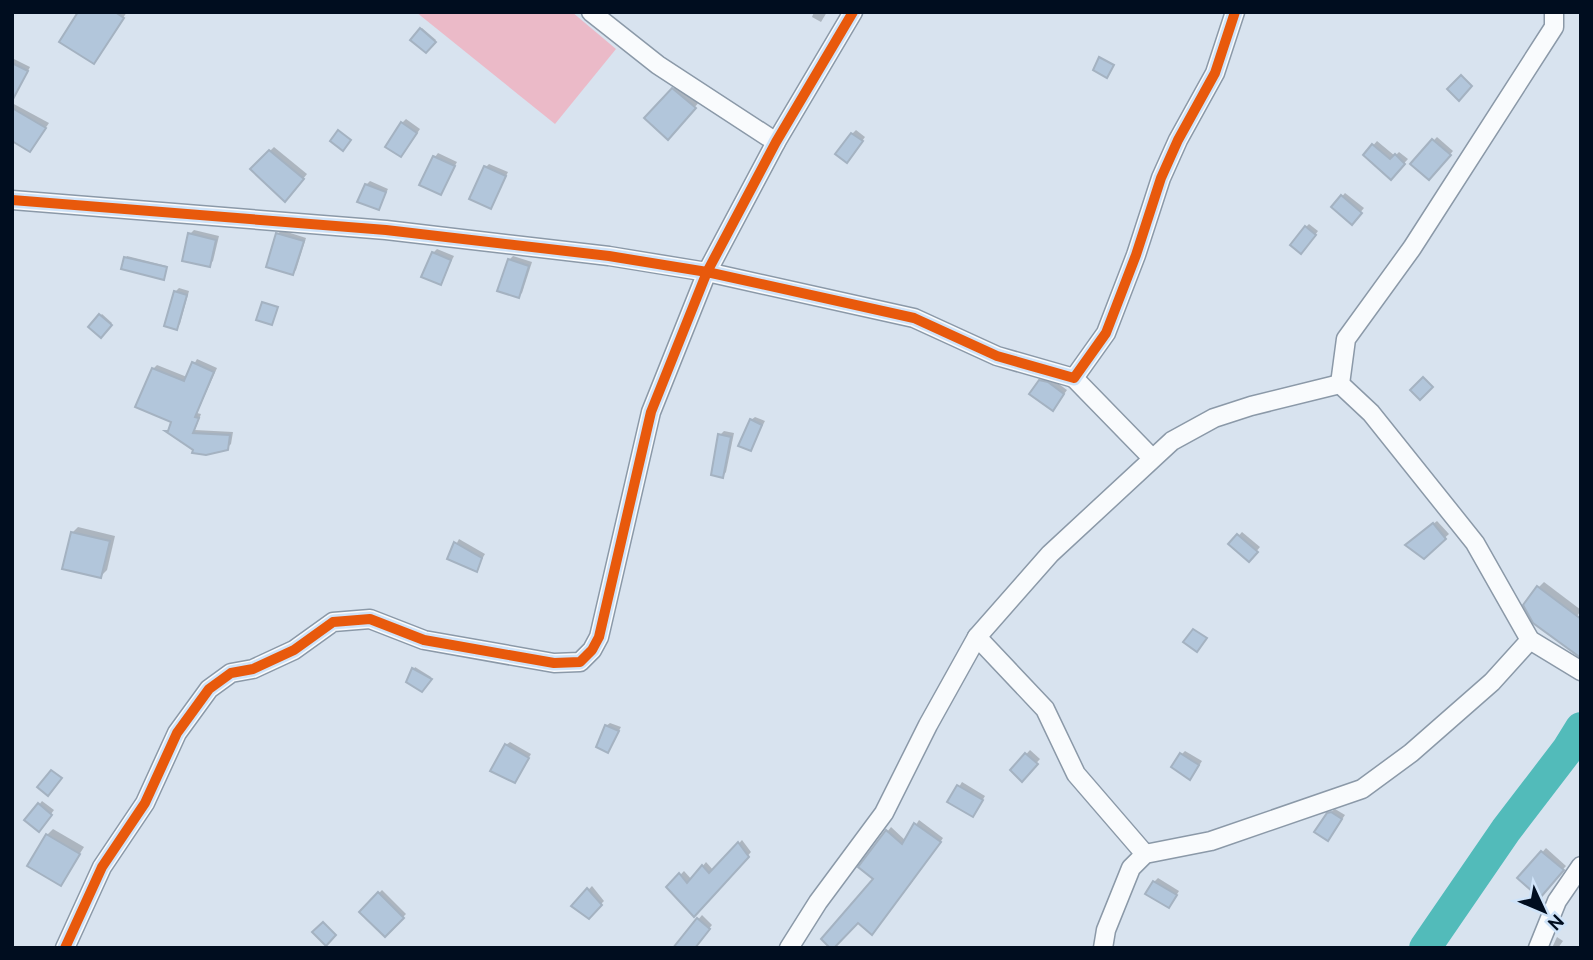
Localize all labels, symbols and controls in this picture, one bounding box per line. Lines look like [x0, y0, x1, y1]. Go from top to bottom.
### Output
north arrow [1509, 876, 1579, 946]
text: N [1543, 910, 1569, 935]

